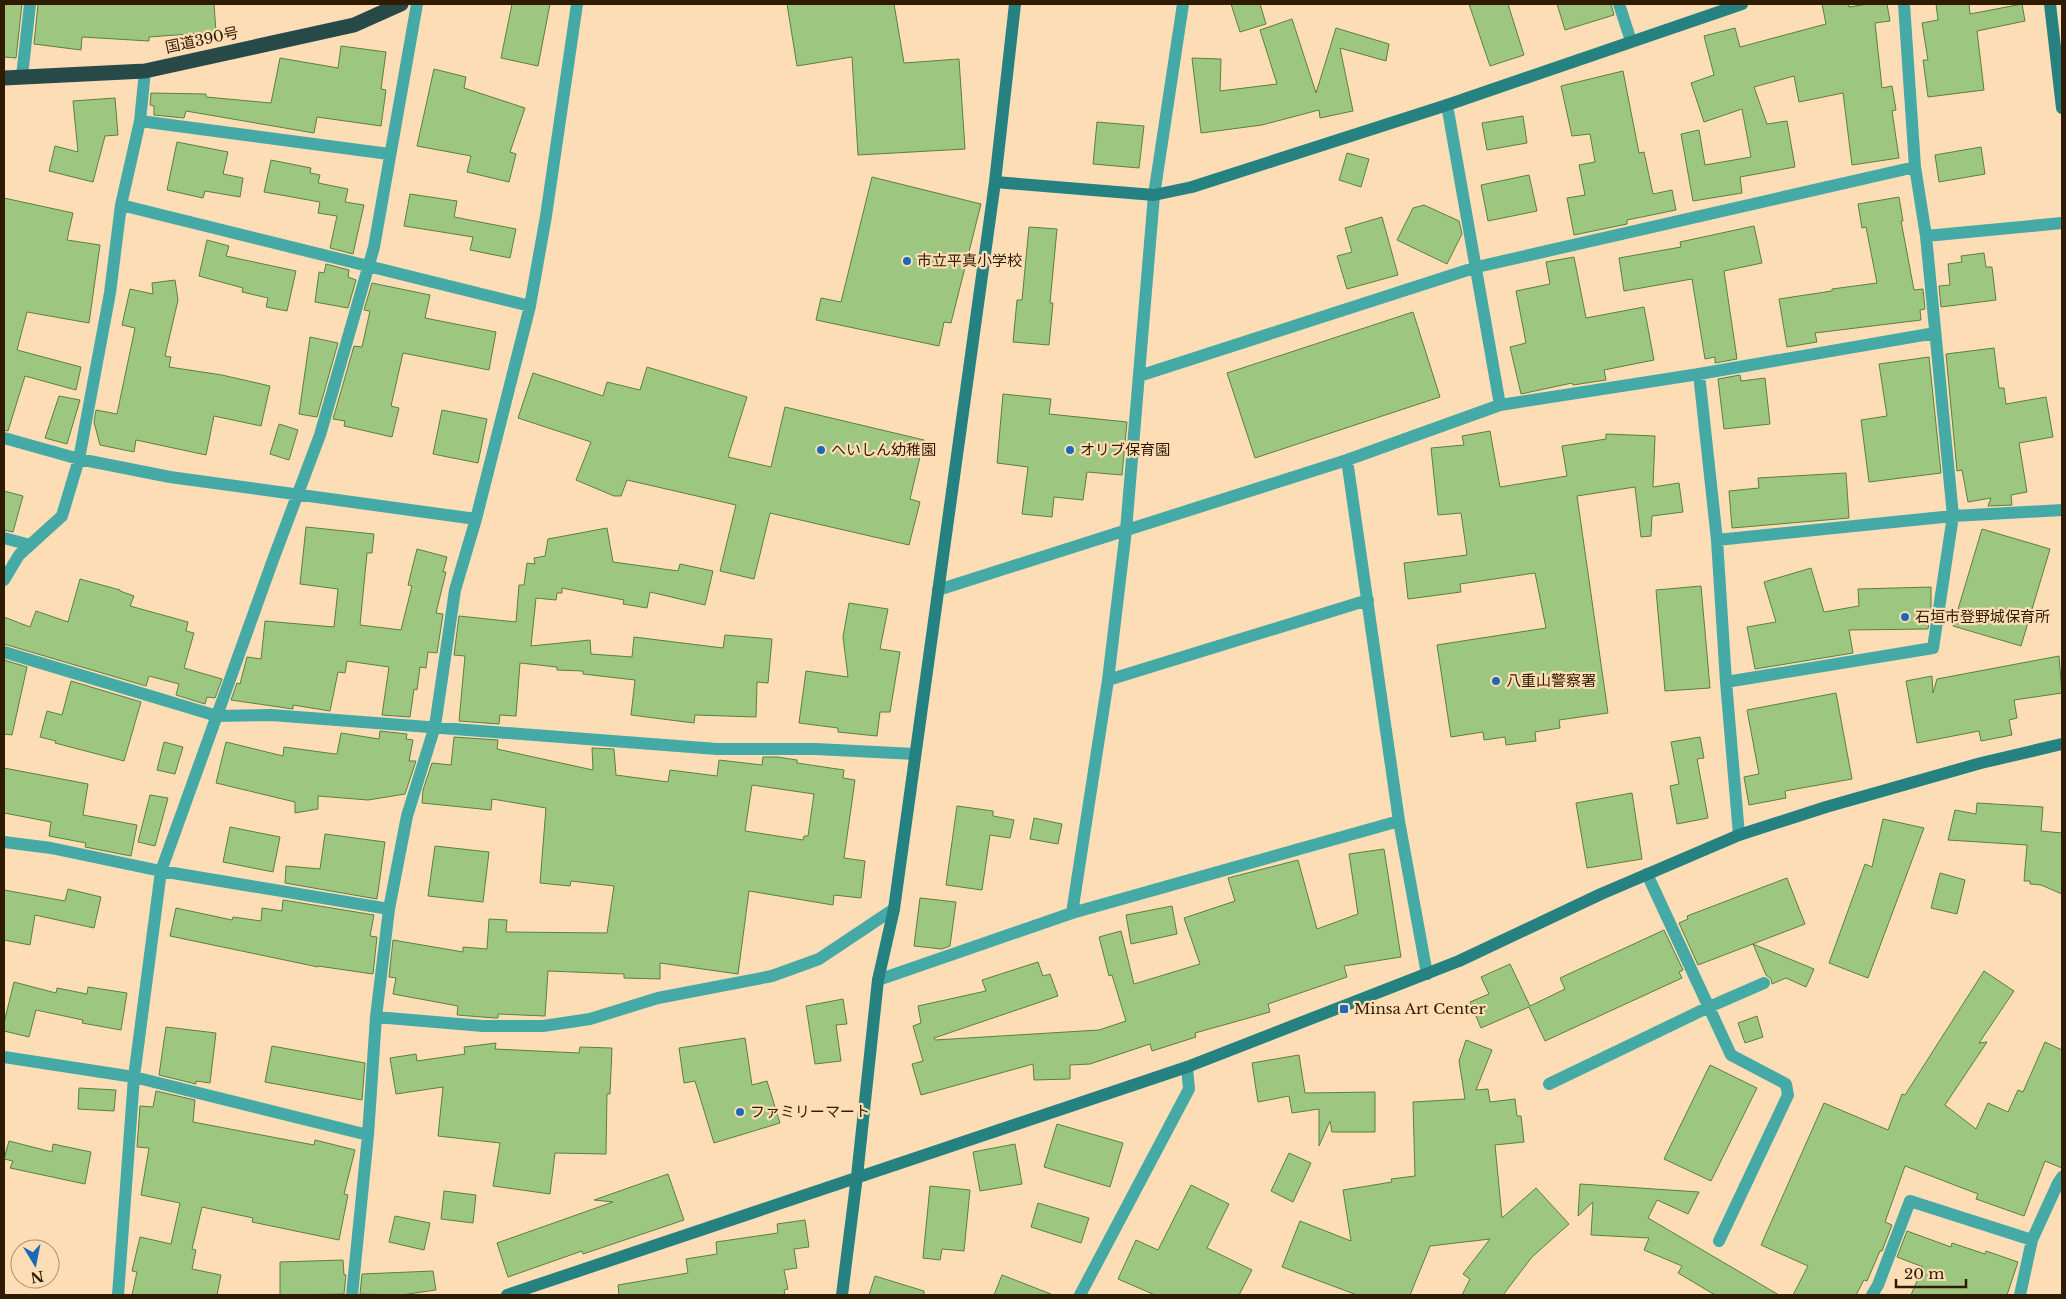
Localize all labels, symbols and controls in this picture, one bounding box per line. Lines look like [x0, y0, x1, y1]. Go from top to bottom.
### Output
street label: 国道390号 [163, 22, 240, 57]
place label: 市立平真小学校 [917, 251, 1022, 270]
marker: 市立平真小学校 [901, 255, 913, 267]
place label: へいしん幼稚園 [831, 440, 936, 459]
place label: オリブ保育園 [1080, 440, 1170, 459]
marker: へいしん幼稚園 [815, 444, 827, 456]
marker: オリブ保育園 [1064, 444, 1076, 456]
place label: 石垣市登野城保育所 [1915, 607, 2050, 626]
marker: 石垣市登野城保育所 [1899, 611, 1911, 623]
place label: 八重山警察署 [1506, 671, 1596, 690]
marker: 八重山警察署 [1490, 675, 1502, 687]
place label: Minsa Art Center [1354, 999, 1486, 1018]
marker: Minsa Art Center [1338, 1003, 1350, 1015]
place label: ファミリーマート [750, 1102, 870, 1121]
marker: ファミリーマート [734, 1106, 746, 1118]
north arrow [10, 1239, 60, 1289]
scale bar [1896, 1256, 1966, 1288]
text: 20 m [1904, 1264, 1944, 1283]
text: N [29, 1267, 45, 1287]

